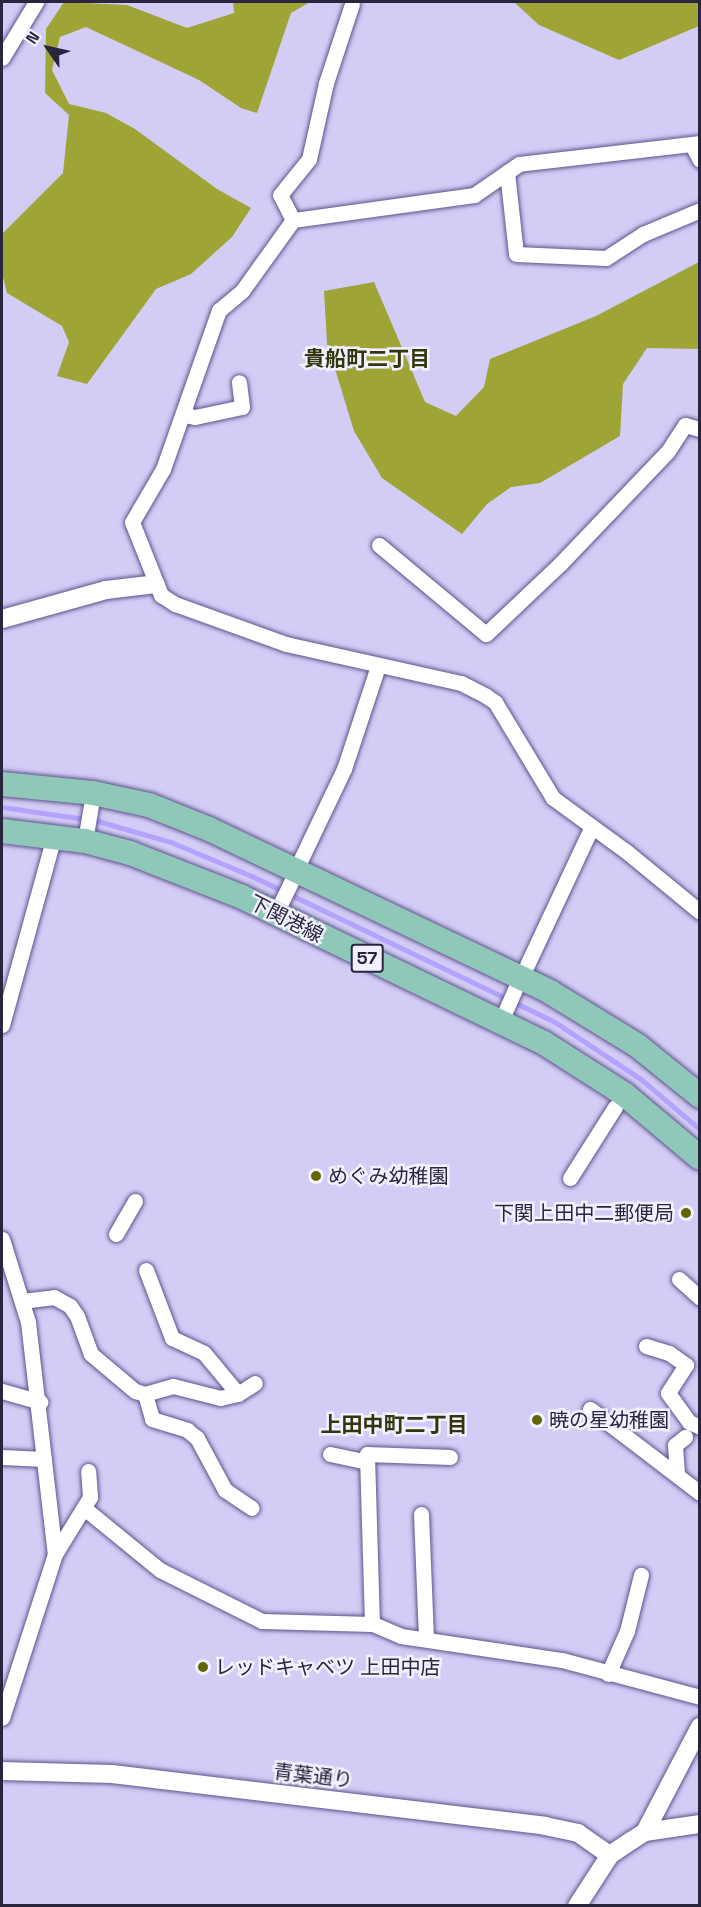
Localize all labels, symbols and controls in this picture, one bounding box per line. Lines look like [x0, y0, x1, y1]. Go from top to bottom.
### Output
north arrow [18, 18, 78, 78]
text: N [21, 27, 44, 48]
district label: 貴船町二丁目 [304, 346, 430, 372]
street label: 下関港線 [245, 890, 327, 948]
road number: 57 [350, 943, 384, 973]
place label: めぐみ幼稚園 [328, 1164, 448, 1188]
marker: めぐみ幼稚園 [309, 1169, 323, 1183]
place label: 下関上田中二郵便局 [494, 1201, 674, 1225]
marker: 下関上田中二郵便局 [679, 1206, 693, 1220]
place label: 暁の星幼稚園 [549, 1408, 669, 1432]
district label: 上田中町二丁目 [321, 1412, 467, 1438]
marker: 暁の星幼稚園 [530, 1413, 544, 1427]
place label: レッドキャベツ 上田中店 [215, 1655, 440, 1679]
marker: レッドキャベツ 上田中店 [196, 1660, 210, 1674]
street label: 青葉通り [272, 1759, 354, 1793]

